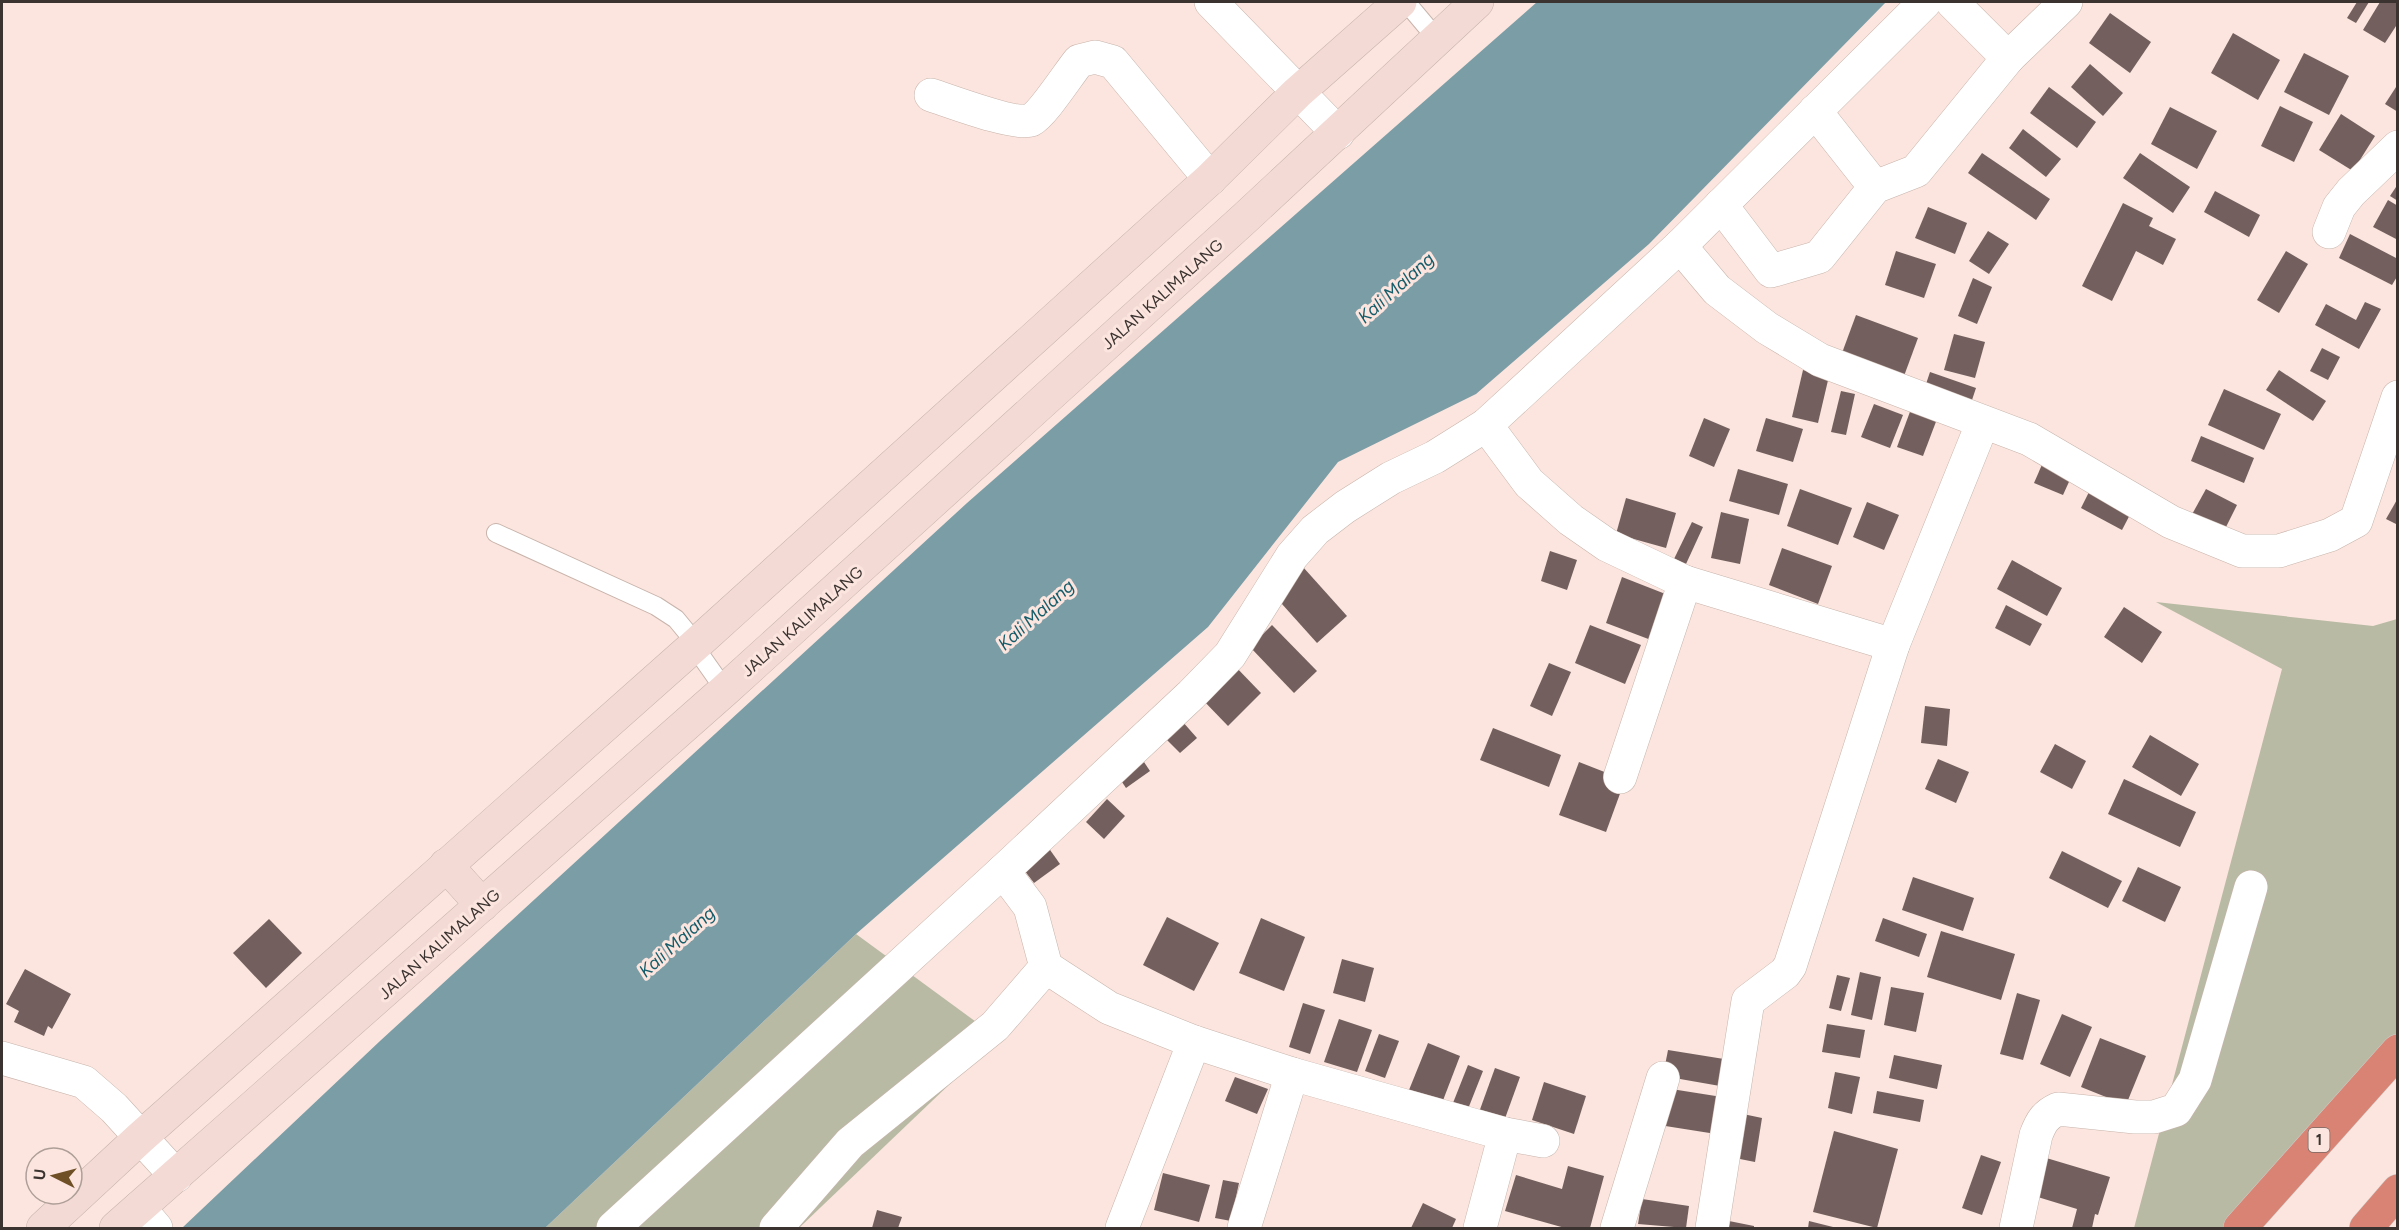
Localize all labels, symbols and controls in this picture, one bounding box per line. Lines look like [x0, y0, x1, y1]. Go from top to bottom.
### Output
street label: JALAN KALIMALANG [1098, 235, 1227, 354]
water label: Kali Malang [1353, 248, 1439, 328]
street label: JALAN KALIMALANG [738, 562, 867, 681]
water label: Kali Malang [993, 575, 1079, 655]
street label: JALAN KALIMALANG [375, 885, 504, 1004]
water label: Kali Malang [634, 902, 720, 982]
road number: 1 [2308, 1128, 2330, 1152]
north arrow [24, 1146, 84, 1206]
text: U [30, 1168, 50, 1181]

